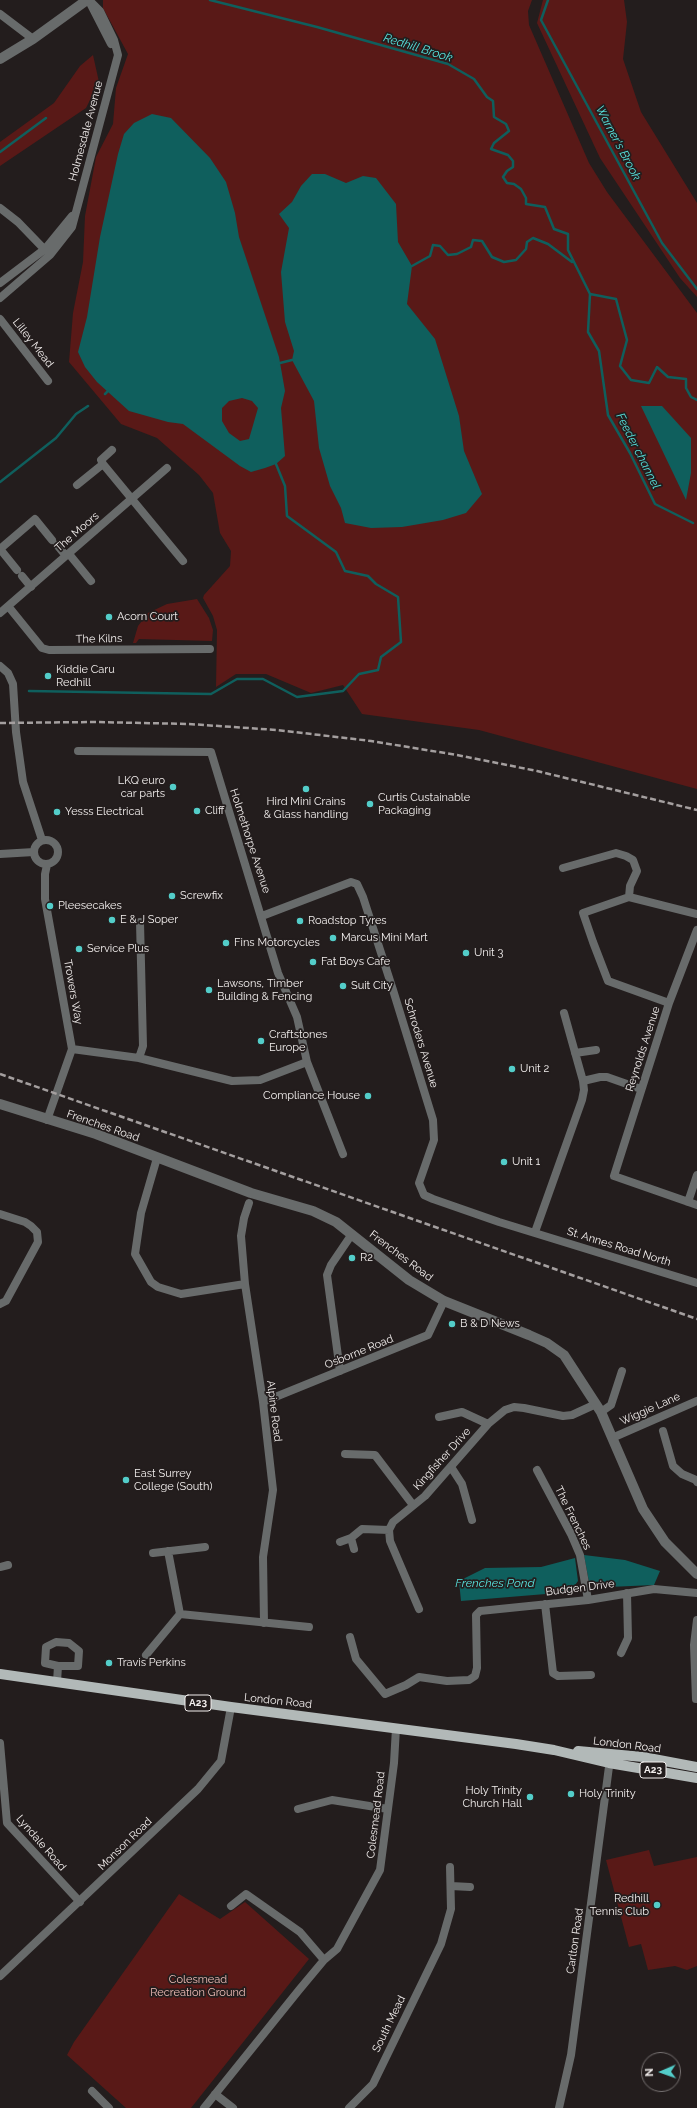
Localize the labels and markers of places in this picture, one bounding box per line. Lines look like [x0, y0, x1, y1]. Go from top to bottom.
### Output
place label: Acorn Court [117, 610, 178, 624]
marker: Acorn Court [104, 612, 114, 622]
place label: Kiddie Caru Redhill [56, 663, 115, 689]
marker: Kiddie Caru Redhill [43, 671, 53, 681]
place label: LKQ euro car parts [118, 774, 165, 800]
marker: LKQ euro car parts [168, 782, 178, 792]
marker: Hird Mini Crains & Glass handling [301, 784, 311, 794]
place label: Curtis Custainable Packaging [378, 791, 470, 817]
place label: Hird Mini Crains & Glass handling [264, 795, 348, 821]
marker: Curtis Custainable Packaging [365, 799, 375, 809]
place label: Cliff [205, 804, 224, 818]
place label: Yesss Electrical [65, 805, 144, 819]
marker: Cliff [192, 806, 202, 816]
marker: Yesss Electrical [52, 807, 62, 817]
place label: Screwfix [180, 889, 223, 903]
marker: Screwfix [167, 891, 177, 901]
place label: Pleesecakes [58, 899, 122, 913]
marker: Pleesecakes [45, 901, 55, 911]
place label: E & J Soper [120, 913, 178, 927]
place label: Roadstop Tyres [308, 914, 387, 928]
marker: E & J Soper [107, 915, 117, 925]
marker: Roadstop Tyres [295, 916, 305, 926]
place label: Marcus Mini Mart [341, 931, 428, 945]
marker: Marcus Mini Mart [328, 933, 338, 943]
place label: Fins Motorcycles [234, 936, 320, 950]
marker: Fins Motorcycles [221, 938, 231, 948]
place label: Service Plus [87, 942, 149, 956]
marker: Service Plus [74, 944, 84, 954]
place label: Unit 3 [474, 946, 503, 960]
marker: Unit 3 [461, 948, 471, 958]
place label: Fat Boys Cafe [321, 955, 390, 969]
marker: Fat Boys Cafe [308, 957, 318, 967]
place label: Lawsons, Timber Building & Fencing [217, 977, 312, 1003]
place label: Suit City [351, 979, 393, 993]
marker: Suit City [338, 981, 348, 991]
marker: Lawsons, Timber Building & Fencing [204, 985, 214, 995]
place label: Craftstones Europe [269, 1028, 327, 1054]
marker: Craftstones Europe [256, 1036, 266, 1046]
place label: Unit 2 [520, 1062, 549, 1076]
marker: Unit 2 [507, 1064, 517, 1074]
place label: Compliance House [263, 1089, 360, 1103]
marker: Compliance House [363, 1091, 373, 1101]
place label: Unit 1 [512, 1155, 540, 1169]
marker: Unit 1 [499, 1157, 509, 1167]
place label: R2 [360, 1251, 373, 1265]
marker: R2 [347, 1253, 357, 1263]
place label: B & D News [460, 1317, 520, 1331]
marker: B & D News [447, 1319, 457, 1329]
place label: East Surrey College (South) [134, 1467, 212, 1493]
marker: East Surrey College (South) [121, 1475, 131, 1485]
place label: Travis Perkins [117, 1656, 186, 1670]
marker: Travis Perkins [104, 1658, 114, 1668]
place label: Holy Trinity Church Hall [463, 1784, 522, 1810]
place label: Holy Trinity [579, 1787, 636, 1801]
marker: Holy Trinity [566, 1789, 576, 1799]
marker: Holy Trinity Church Hall [525, 1792, 535, 1802]
place label: Redhill Tennis Club [590, 1892, 649, 1918]
marker: Redhill Tennis Club [652, 1900, 662, 1910]

